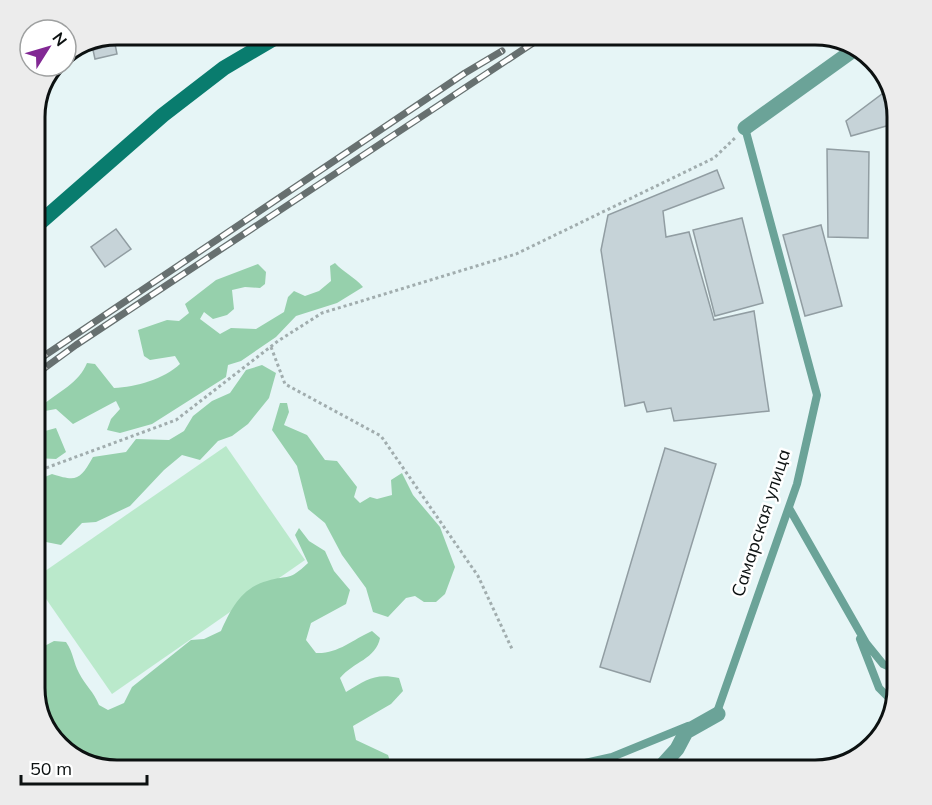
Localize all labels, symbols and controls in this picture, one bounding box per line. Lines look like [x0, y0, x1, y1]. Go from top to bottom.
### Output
north arrow [18, 18, 78, 78]
text: N [48, 28, 72, 50]
street label: Самарская улица [726, 446, 795, 600]
scale bar [21, 748, 147, 786]
text: 50 m [30, 757, 72, 780]

